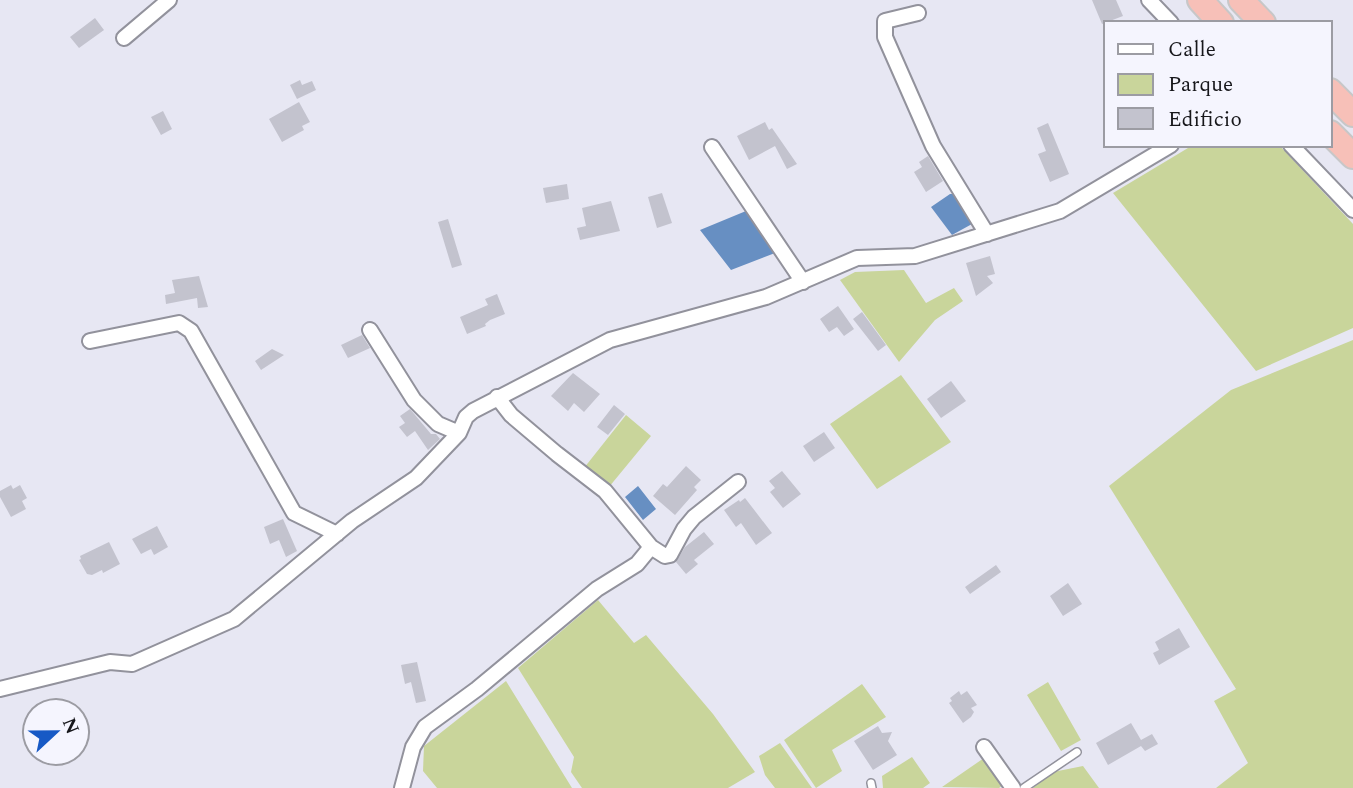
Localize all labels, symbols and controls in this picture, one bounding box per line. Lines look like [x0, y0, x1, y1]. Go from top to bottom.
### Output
legend [1104, 21, 1332, 147]
text: Calle [1168, 34, 1216, 66]
text: Parque [1168, 69, 1233, 101]
text: Edificio [1168, 104, 1242, 136]
north arrow [21, 697, 91, 767]
text: N [54, 714, 87, 739]

